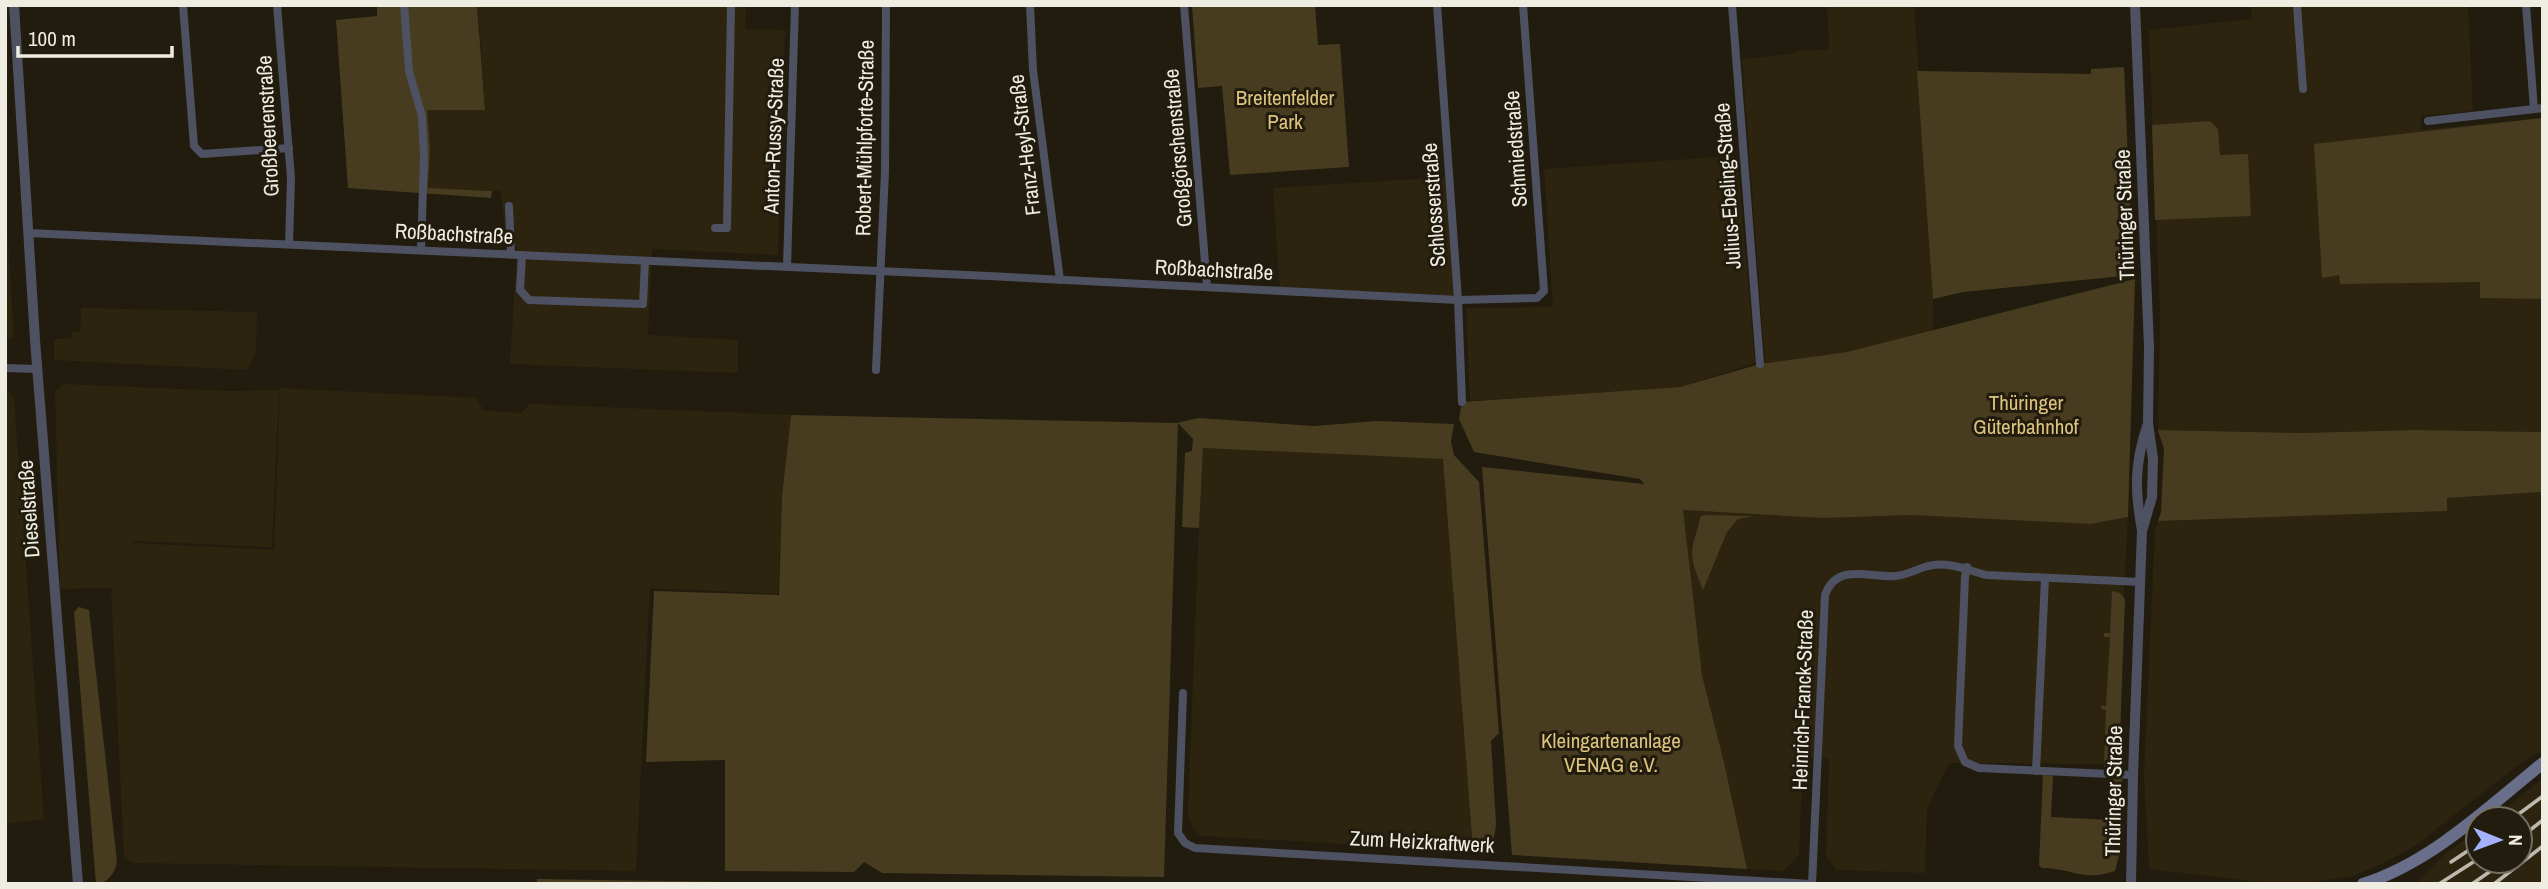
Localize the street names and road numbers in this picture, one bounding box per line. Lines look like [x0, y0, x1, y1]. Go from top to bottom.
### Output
street label: Robert-Mühlpforte-Straße [848, 40, 881, 236]
street label: Großbeerenstraße [249, 55, 286, 198]
street label: Anton-Russy-Straße [756, 58, 791, 215]
street label: Großgörschenstraße [1156, 68, 1199, 228]
street label: Franz-Heyl-Straße [1001, 73, 1048, 217]
street label: Schmiedstraße [1497, 90, 1534, 208]
street label: Julius-Ebeling-Straße [1707, 102, 1748, 270]
street label: Schlosserstraße [1415, 142, 1452, 268]
street label: Thüringer Straße [2108, 149, 2141, 281]
street label: Roßbachstraße [394, 216, 514, 251]
street label: Roßbachstraße [1154, 252, 1274, 287]
street label: Dieselstraße [11, 459, 46, 559]
street label: Heinrich-Franck-Straße [1785, 609, 1820, 791]
street label: Thüringer Straße [2098, 725, 2129, 857]
street label: Zum Heizkraftwerk [1349, 823, 1495, 860]

